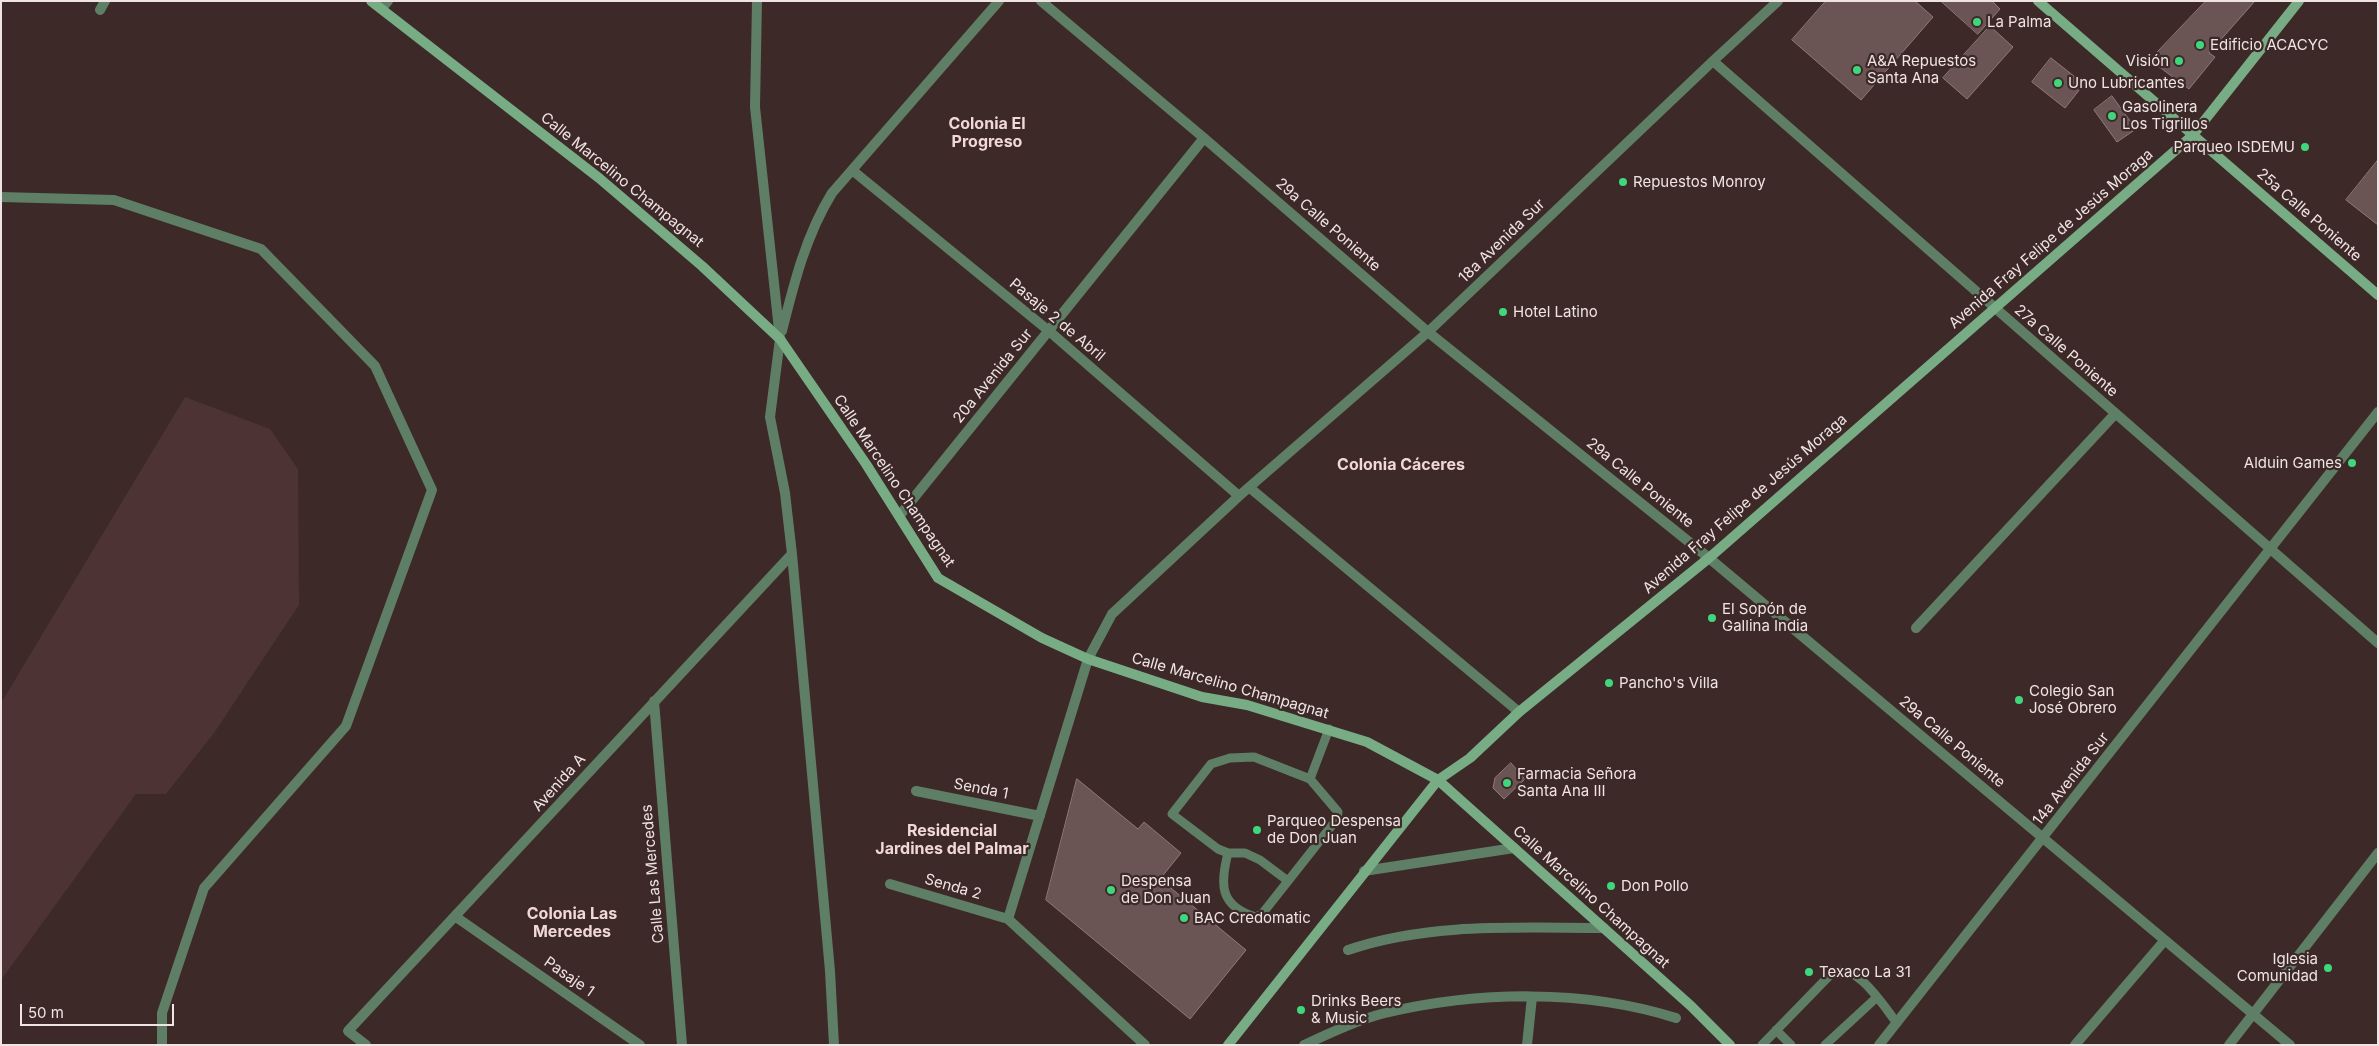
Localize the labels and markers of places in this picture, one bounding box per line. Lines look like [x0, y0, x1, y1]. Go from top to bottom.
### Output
place label: La Palma [1987, 13, 2051, 31]
marker: La Palma [1971, 16, 1983, 28]
place label: Edificio ACACYC [2210, 36, 2328, 54]
marker: Edificio ACACYC [2194, 39, 2206, 51]
place label: A&A Repuestos Santa Ana [1867, 52, 1976, 87]
place label: Visión [2126, 52, 2169, 70]
marker: Visión [2173, 55, 2185, 67]
marker: A&A Repuestos Santa Ana [1851, 64, 1863, 76]
place label: Uno Lubricantes [2068, 74, 2185, 92]
marker: Uno Lubricantes [2052, 77, 2064, 89]
place label: Gasolinera Los Tigrillos [2122, 98, 2208, 133]
marker: Gasolinera Los Tigrillos [2106, 110, 2118, 122]
place label: Parqueo ISDEMU [2173, 138, 2295, 156]
marker: Parqueo ISDEMU [2299, 141, 2311, 153]
place label: Repuestos Monroy [1633, 173, 1766, 191]
marker: Repuestos Monroy [1617, 176, 1629, 188]
place label: Hotel Latino [1513, 303, 1598, 321]
marker: Hotel Latino [1497, 306, 1509, 318]
place label: Alduin Games [2244, 454, 2342, 472]
marker: Alduin Games [2346, 457, 2358, 469]
place label: El Sopón de Gallina India [1722, 600, 1808, 635]
marker: El Sopón de Gallina India [1706, 612, 1718, 624]
place label: Pancho's Villa [1619, 674, 1718, 692]
marker: Pancho's Villa [1603, 677, 1615, 689]
place label: Colegio San José Obrero [2029, 682, 2117, 717]
marker: Colegio San José Obrero [2013, 694, 2025, 706]
place label: Farmacia Señora Santa Ana III [1517, 765, 1636, 800]
marker: Farmacia Señora Santa Ana III [1501, 777, 1513, 789]
place label: Parqueo Despensa de Don Juan [1267, 812, 1401, 847]
marker: Parqueo Despensa de Don Juan [1251, 824, 1263, 836]
place label: Despensa de Don Juan [1121, 872, 1211, 907]
place label: Don Pollo [1621, 877, 1689, 895]
marker: Don Pollo [1605, 880, 1617, 892]
marker: Despensa de Don Juan [1105, 884, 1117, 896]
place label: BAC Credomatic [1194, 909, 1311, 927]
marker: BAC Credomatic [1178, 912, 1190, 924]
place label: Iglesia Comunidad [2237, 950, 2318, 985]
marker: Iglesia Comunidad [2322, 962, 2334, 974]
place label: Texaco La 31 [1819, 963, 1911, 981]
marker: Texaco La 31 [1803, 966, 1815, 978]
place label: Drinks Beers & Music [1311, 992, 1401, 1027]
marker: Drinks Beers & Music [1295, 1004, 1307, 1016]

